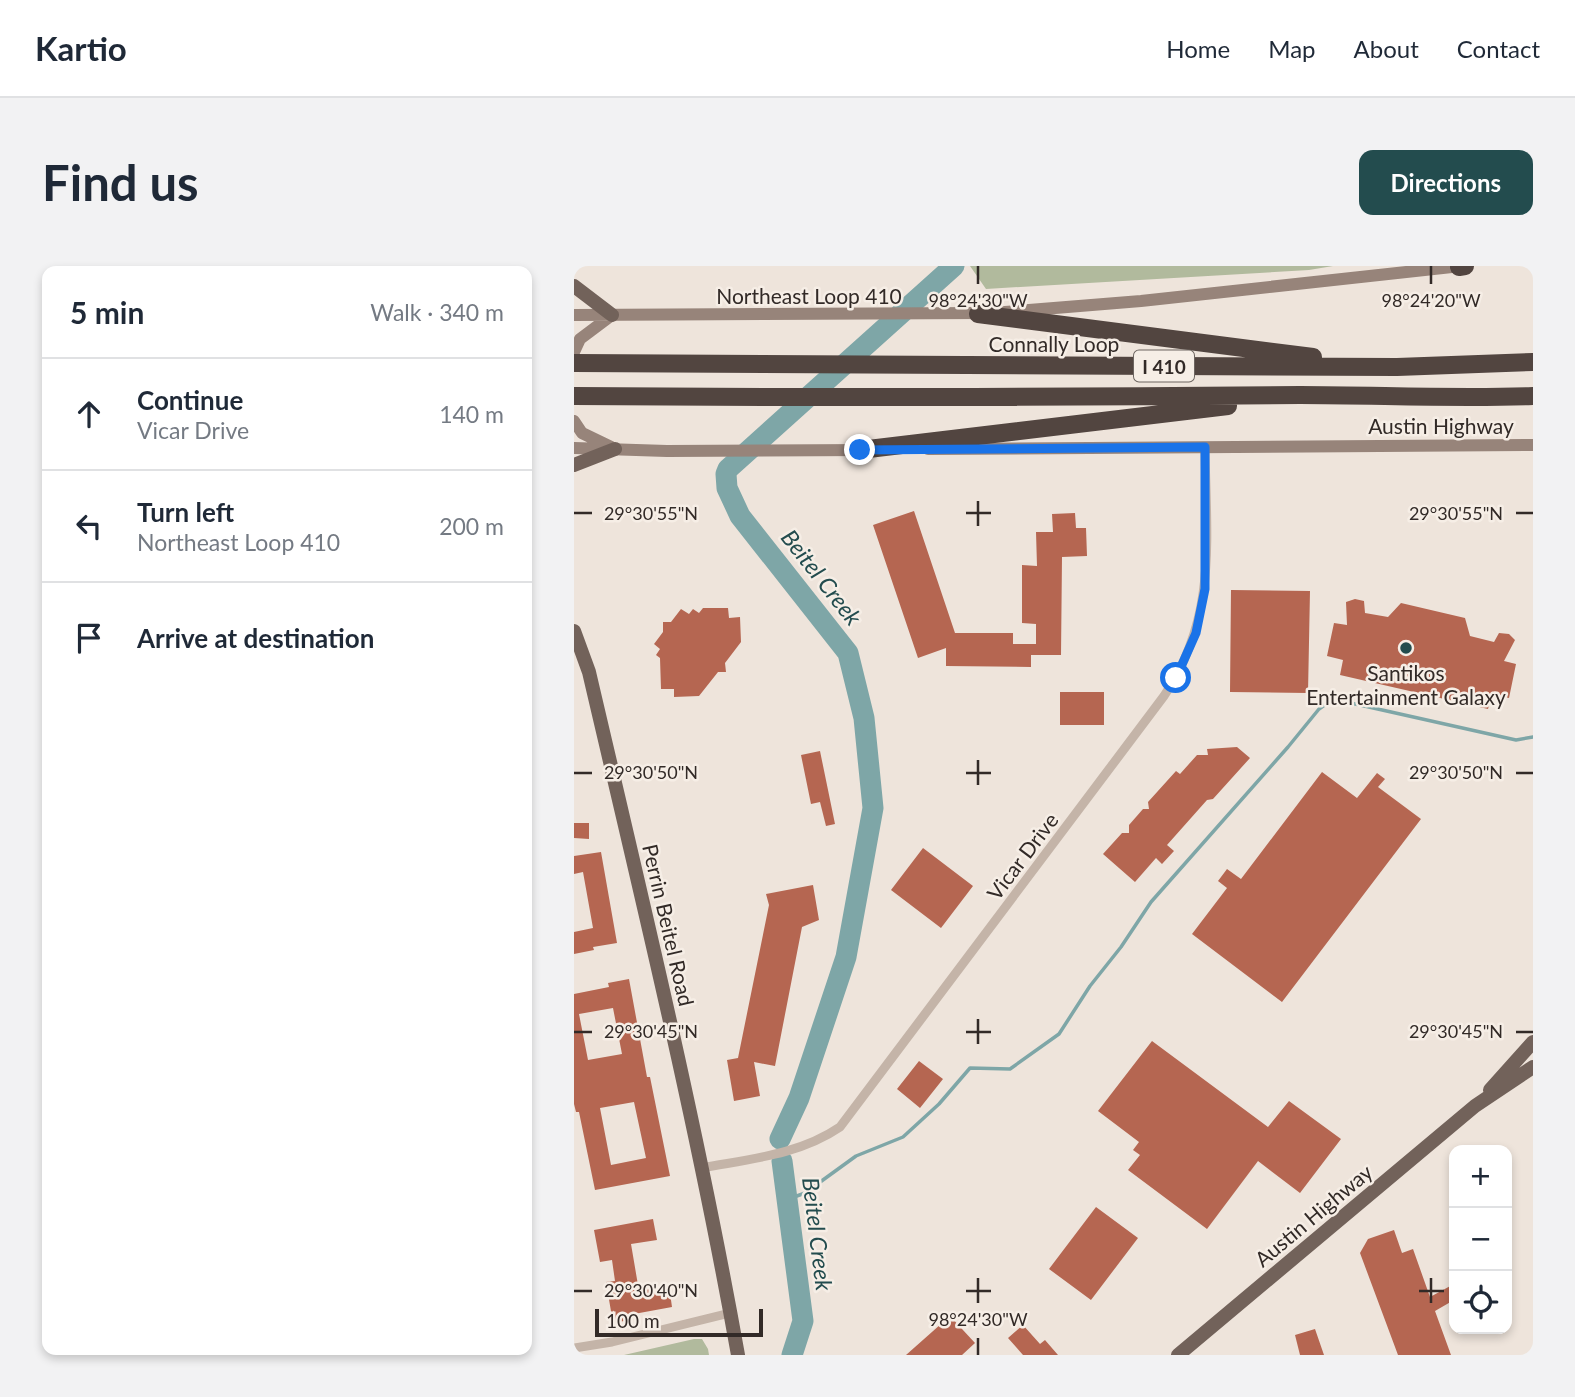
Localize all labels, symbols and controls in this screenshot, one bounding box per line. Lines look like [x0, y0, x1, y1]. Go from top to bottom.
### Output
text: Kartio [35, 28, 127, 68]
text: Home [1166, 34, 1230, 63]
text: Map [1268, 34, 1316, 63]
text: About [1354, 34, 1419, 63]
text: Contact [1457, 34, 1540, 63]
button: Directions [1359, 150, 1533, 215]
text: Find us [42, 153, 199, 211]
street label: Northeast Loop 410 [716, 283, 902, 308]
text: 98°24'30"W [928, 289, 1028, 311]
text: 98°24'20"W [1381, 289, 1481, 311]
text: 5 min [70, 294, 144, 330]
text: Walk · 340 m [370, 298, 504, 326]
street label: Connally Loop [989, 331, 1119, 356]
road number: I 410 [1134, 351, 1194, 382]
text: Continue [137, 384, 243, 416]
icon: ahead [70, 395, 108, 433]
text: 140 m [439, 400, 504, 428]
street label: Austin Highway [1368, 413, 1514, 438]
text: Vicar Drive [137, 416, 249, 444]
route end [844, 434, 875, 465]
text: Turn left [137, 496, 234, 528]
text: 29°30'55"N [604, 502, 698, 524]
text: 29°30'55"N [1409, 502, 1503, 524]
icon: left [70, 507, 108, 545]
text: 200 m [439, 512, 504, 540]
water label: Beitel Creek [776, 523, 869, 631]
text: Northeast Loop 410 [137, 528, 340, 556]
icon: arrive [70, 619, 108, 657]
text: Arrive at destination [137, 622, 374, 654]
marker: Santikos Entertainment Galaxy [1398, 640, 1414, 656]
place label: Santikos Entertainment Galaxy [1306, 660, 1506, 709]
route start [1160, 662, 1191, 693]
text: 29°30'50"N [604, 761, 698, 783]
text: 29°30'50"N [1409, 761, 1503, 783]
street label: Vicar Drive [981, 808, 1063, 904]
street label: Perrin Beitel Road [638, 842, 700, 1008]
text: 29°30'45"N [604, 1020, 698, 1042]
text: 29°30'45"N [1409, 1020, 1503, 1042]
map controls [1449, 1145, 1512, 1334]
button: + [1449, 1145, 1512, 1208]
street label: Austin Highway [1249, 1158, 1377, 1271]
water label: Beitel Creek [797, 1176, 839, 1293]
button: − [1449, 1208, 1512, 1271]
button: locate [1449, 1271, 1512, 1334]
text: 29°30'40"N [604, 1279, 698, 1301]
scale bar [595, 1306, 763, 1338]
text: 98°24'30"W [928, 1308, 1028, 1330]
text: 100 m [606, 1309, 660, 1332]

